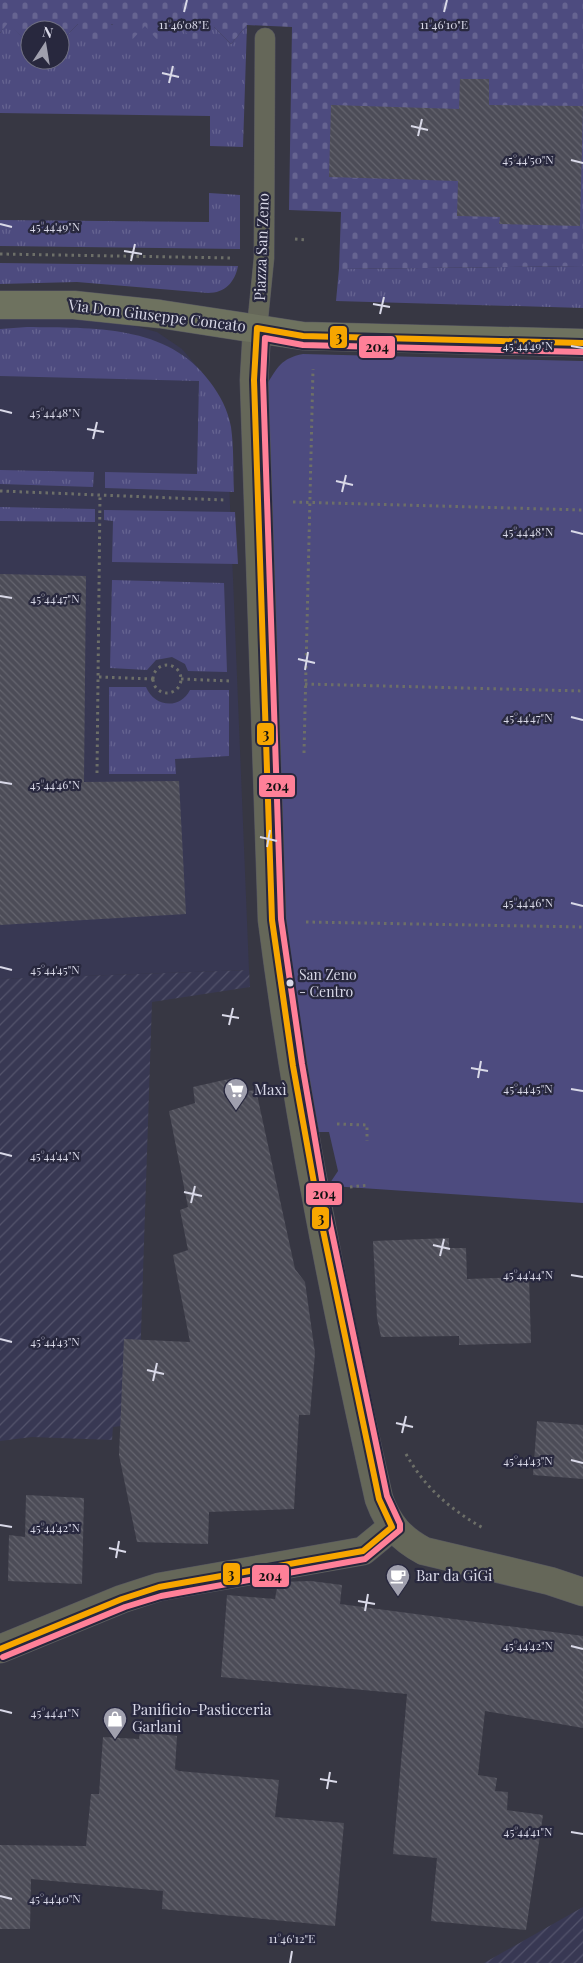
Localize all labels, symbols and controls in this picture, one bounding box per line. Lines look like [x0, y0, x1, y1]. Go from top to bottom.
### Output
text: 11°46'08"E [159, 16, 209, 32]
text: 11°46'10"E [420, 16, 468, 32]
north arrow [20, 20, 70, 70]
text: N [41, 21, 55, 42]
text: 45°44'50"N [502, 151, 554, 167]
street label: Piazza San Zeno [249, 193, 273, 301]
text: 45°44'49"N [30, 218, 81, 234]
street label: Via Don Giuseppe Concato [66, 294, 247, 336]
line badge: 3 [329, 325, 348, 349]
text: 3 [336, 327, 343, 346]
line badge: 204 [358, 335, 396, 359]
text: 204 [365, 337, 389, 356]
text: 45°44'49"N [503, 337, 554, 353]
text: 45°44'48"N [30, 404, 81, 420]
text: 45°44'48"N [503, 523, 554, 539]
text: 45°44'47"N [30, 590, 80, 606]
text: 45°44'47"N [503, 709, 553, 725]
line badge: 3 [256, 722, 275, 746]
text: 3 [263, 724, 270, 743]
line badge: 204 [258, 774, 296, 798]
text: 45°44'46"N [30, 776, 81, 792]
text: 204 [265, 776, 289, 795]
text: 45°44'46"N [503, 894, 554, 910]
text: 45°44'45"N [30, 961, 80, 977]
place label: San Zeno - Centro [299, 965, 357, 1001]
marker: San Zeno - Centro [285, 978, 295, 988]
supermarket icon: Maxì [223, 1077, 249, 1111]
place label: Maxì [254, 1079, 287, 1099]
text: 45°44'45"N [503, 1080, 553, 1096]
text: 45°44'44"N [30, 1147, 81, 1163]
line badge: 204 [305, 1182, 343, 1206]
text: 204 [312, 1184, 336, 1203]
line badge: 3 [311, 1206, 330, 1230]
text: 3 [318, 1208, 325, 1227]
text: 45°44'44"N [503, 1266, 554, 1282]
text: 45°44'43"N [30, 1333, 80, 1349]
text: 45°44'43"N [503, 1452, 553, 1468]
text: 45°44'42"N [30, 1519, 81, 1535]
line badge: 3 [222, 1562, 241, 1586]
cafe icon: Bar da GiGi [385, 1563, 411, 1597]
text: 3 [228, 1564, 235, 1583]
line badge: 204 [251, 1564, 290, 1588]
place label: Bar da GiGi [416, 1565, 493, 1585]
text: 204 [258, 1566, 282, 1585]
text: 45°44'42"N [503, 1637, 554, 1653]
place label: Panificio-Pasticceria Garlani [132, 1699, 272, 1736]
text: 45°44'41"N [31, 1704, 80, 1720]
shop icon: Panificio-Pasticceria Garlani [102, 1706, 128, 1740]
text: 45°44'41"N [504, 1823, 553, 1839]
text: 45°44'40"N [29, 1890, 81, 1906]
text: 11°46'12"E [269, 1930, 315, 1946]

